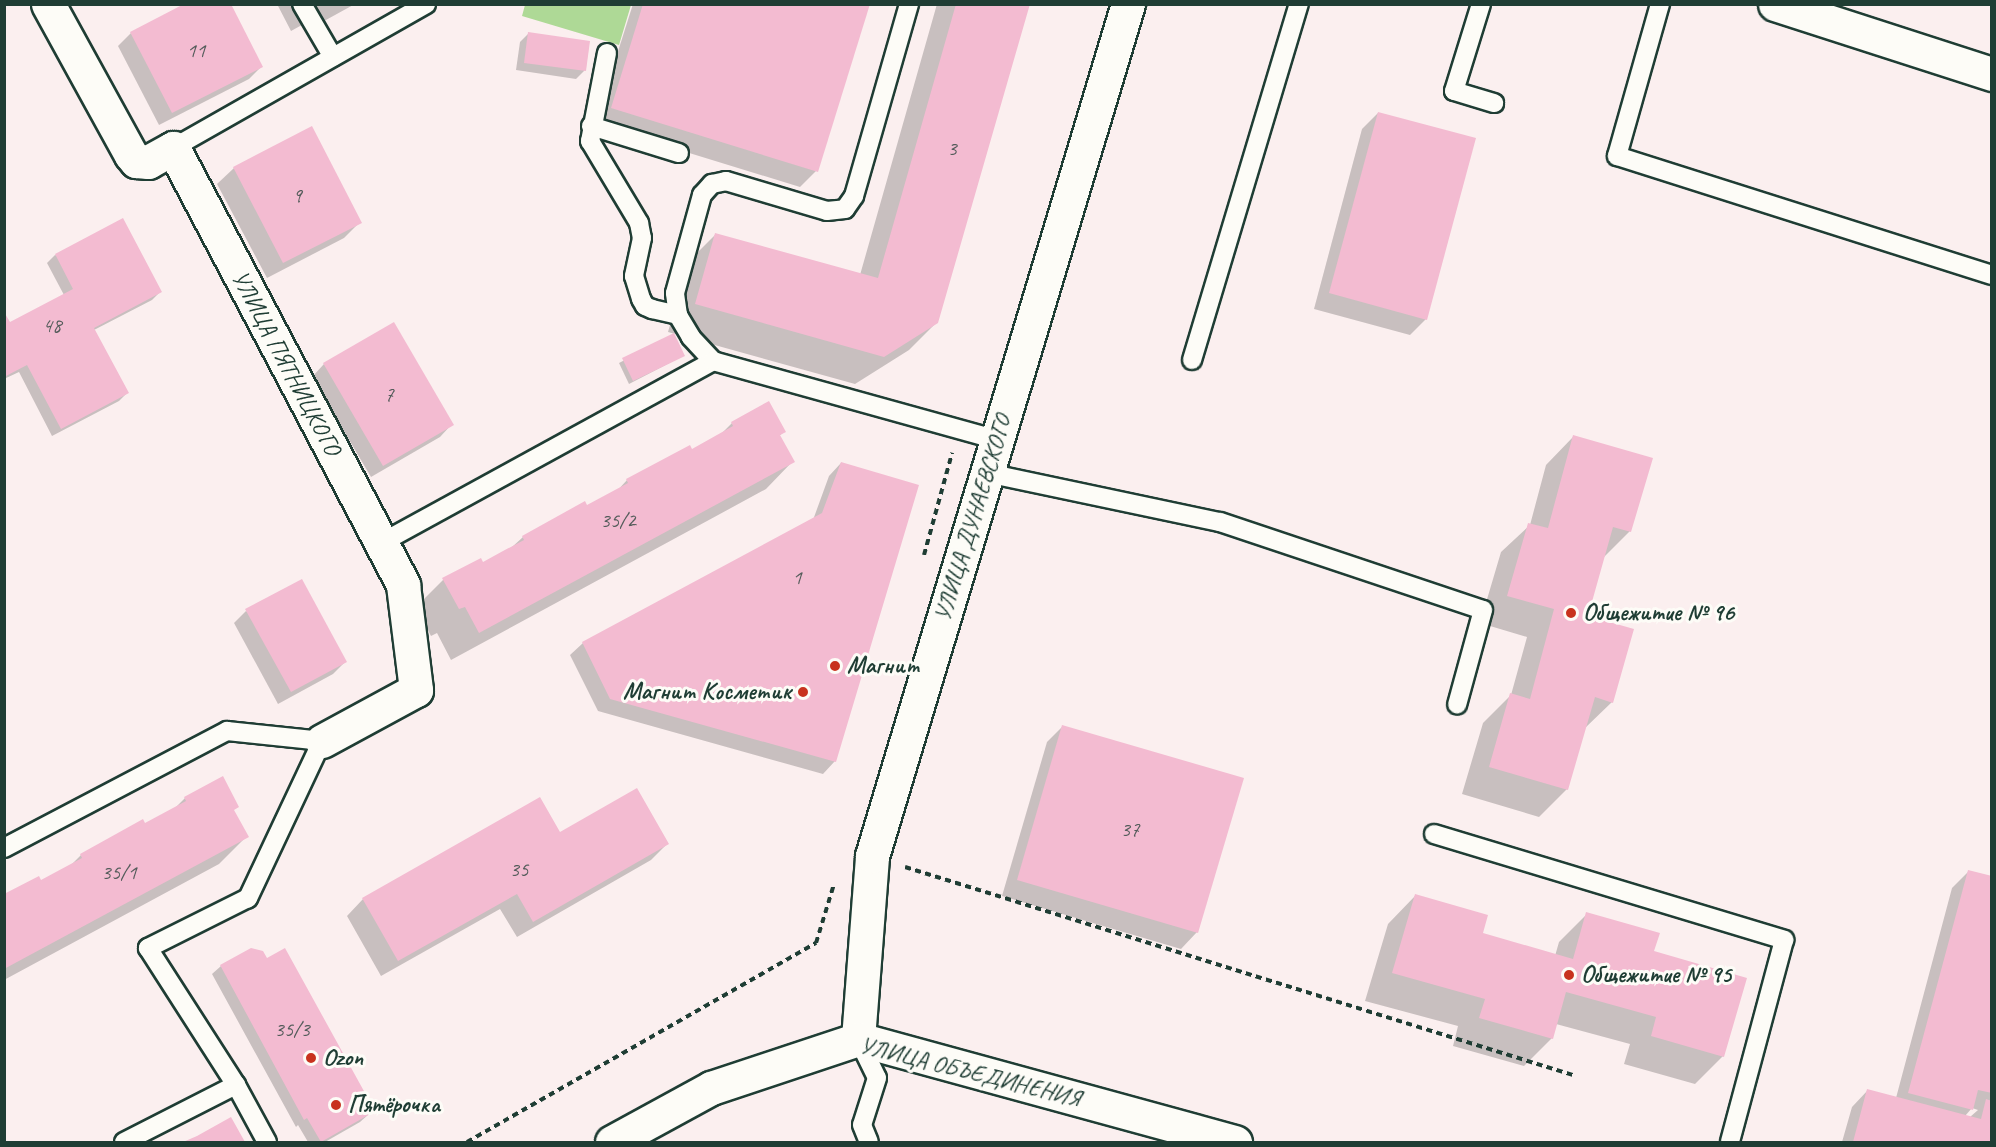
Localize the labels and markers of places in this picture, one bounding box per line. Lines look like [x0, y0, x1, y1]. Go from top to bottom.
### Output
place label: Общежитие № 96 [1583, 599, 1734, 627]
marker: Общежитие № 96 [1564, 606, 1578, 620]
place label: Магнит [847, 652, 920, 680]
marker: Магнит [828, 659, 842, 673]
place label: Магнит Косметик [627, 678, 791, 706]
marker: Магнит Косметик [796, 685, 810, 699]
place label: Общежитие № 95 [1581, 961, 1731, 989]
marker: Общежитие № 95 [1562, 968, 1576, 982]
place label: Ozon [323, 1044, 363, 1072]
marker: Ozon [304, 1051, 318, 1065]
place label: Пятёрочка [348, 1091, 440, 1119]
marker: Пятёрочка [329, 1098, 343, 1112]

